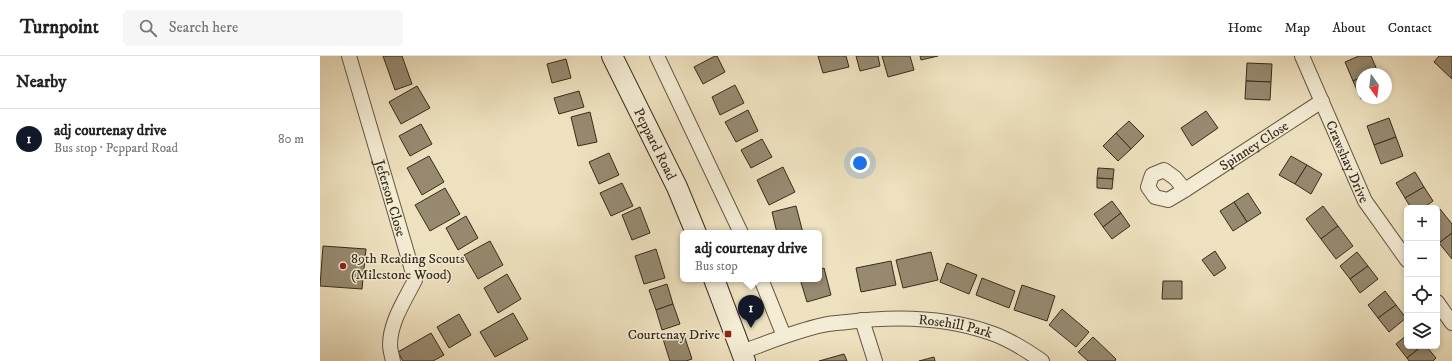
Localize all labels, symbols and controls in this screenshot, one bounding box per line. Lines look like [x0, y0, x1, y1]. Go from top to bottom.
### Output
search box [123, 10, 403, 46]
text: Turnpoint [20, 16, 99, 39]
icon: search [137, 17, 159, 39]
text: Search here [169, 18, 238, 37]
text: Home [1228, 19, 1262, 37]
text: Map [1284, 19, 1310, 37]
text: About [1332, 19, 1366, 37]
text: Contact [1388, 19, 1432, 37]
north arrow [1356, 68, 1392, 104]
text: Nearby [16, 71, 66, 93]
street label: Peppard Road [629, 105, 680, 183]
street label: Spinney Close [1216, 117, 1292, 175]
street label: Crawshay Drive [1321, 118, 1373, 206]
text: adj courtenay drive [54, 121, 166, 140]
text: 1 [27, 131, 31, 147]
text: 80 m [278, 131, 304, 147]
text: Bus stop · Peppard Road [54, 140, 178, 156]
your location [850, 153, 870, 173]
street label: Jeferson Close [369, 156, 410, 239]
map controls [1404, 205, 1440, 349]
button: + [1404, 205, 1440, 241]
popup [680, 230, 822, 282]
text: adj courtenay drive [695, 239, 807, 258]
button: − [1404, 241, 1440, 277]
place label: 89th Reading Scouts (Milestone Wood) [351, 250, 465, 284]
text: Bus stop [695, 258, 738, 274]
marker: 89th Reading Scouts (Milestone Wood) [338, 261, 348, 271]
button: locate [1404, 277, 1440, 313]
pin: 1 [738, 295, 764, 328]
street label: Rosehill Park [918, 311, 995, 343]
button: layers [1404, 313, 1440, 349]
place label: Courtenay Drive [628, 326, 720, 344]
marker: Courtenay Drive [723, 329, 733, 339]

